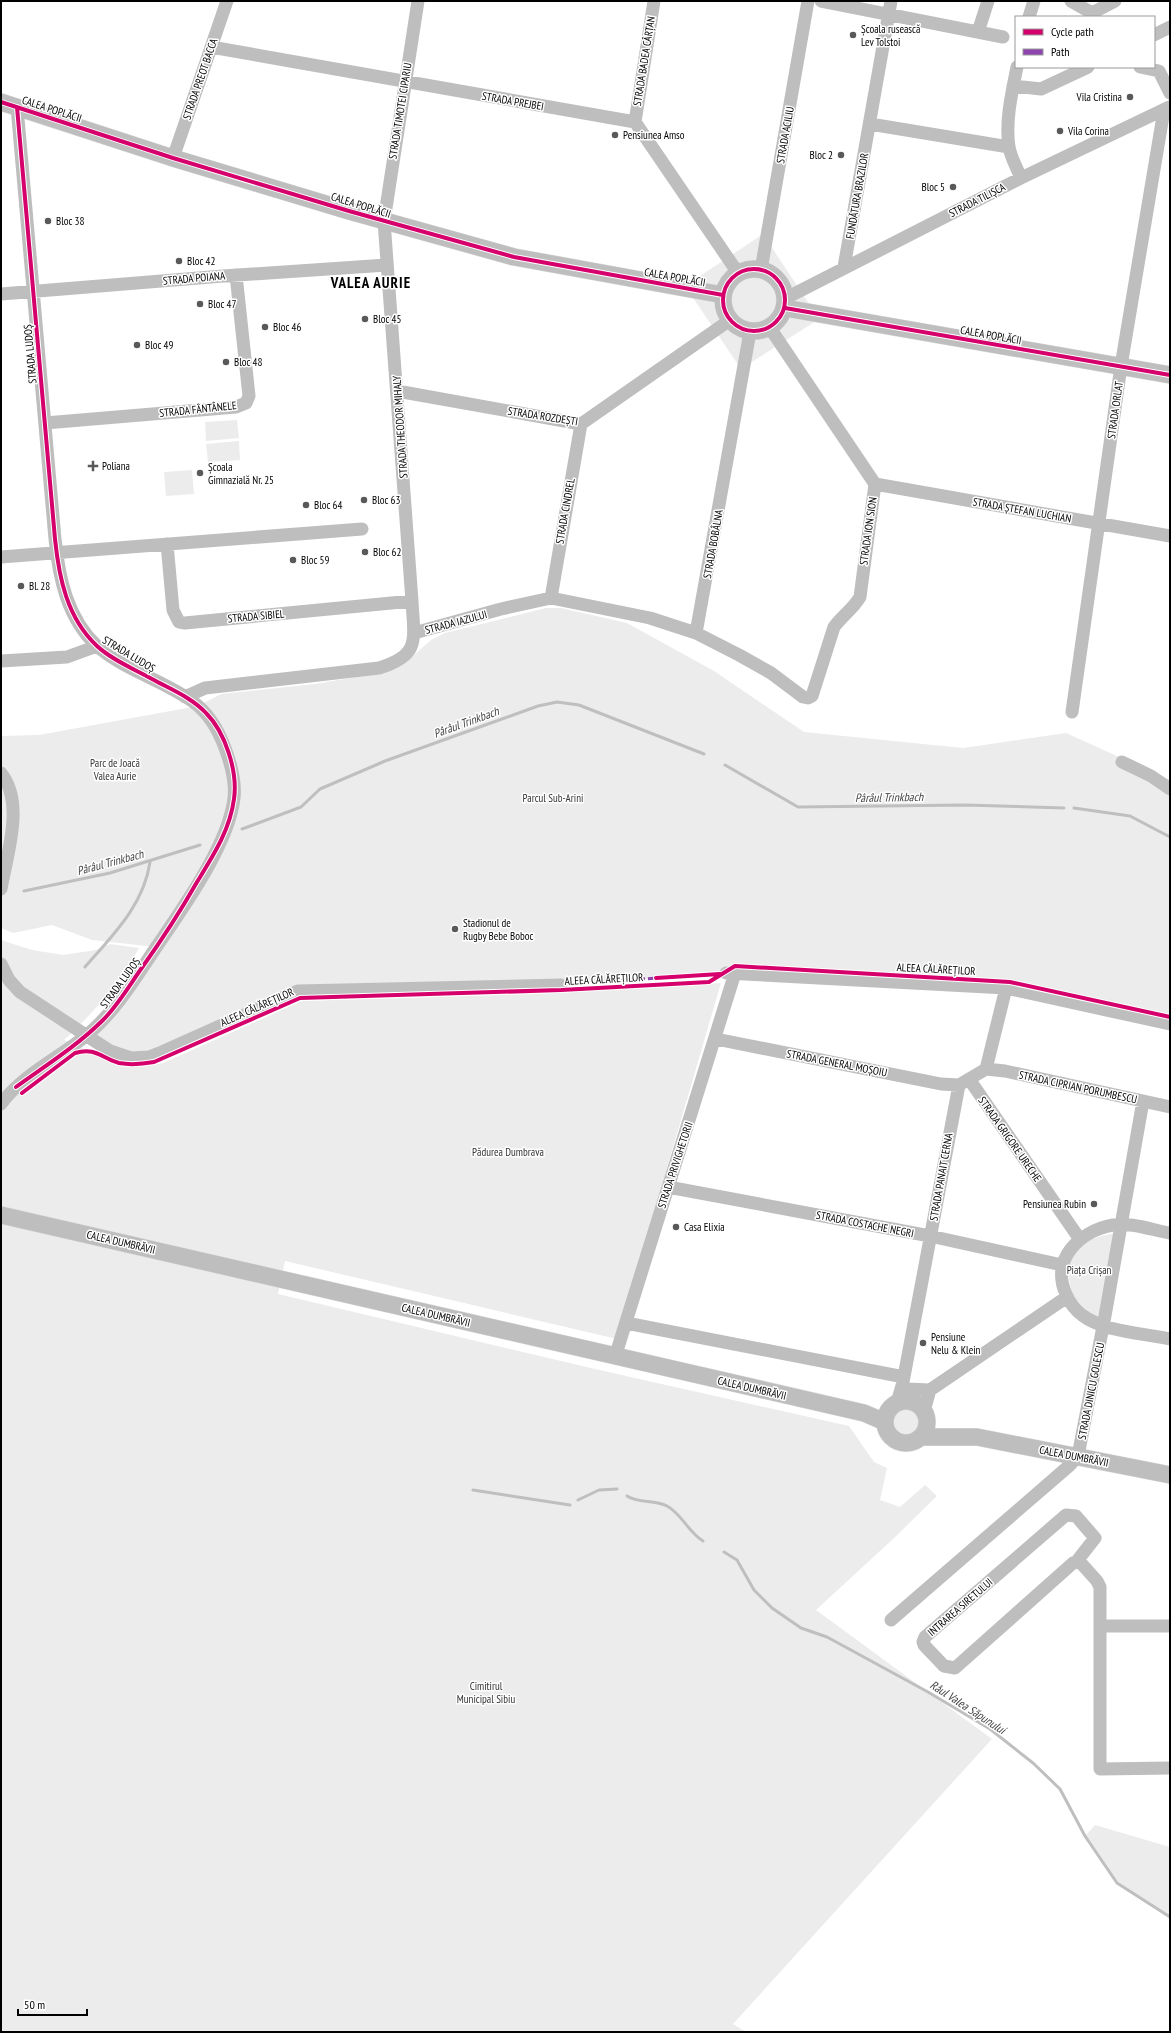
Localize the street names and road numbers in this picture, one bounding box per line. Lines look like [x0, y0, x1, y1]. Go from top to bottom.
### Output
street label: STRADA BADEA CÂRȚAN [630, 15, 658, 107]
street label: STRADA PREOT BACCA [180, 36, 221, 121]
street label: STRADA TIMOTEI CIPARIU [385, 61, 415, 160]
street label: STRADA PREJBEI [481, 89, 545, 113]
street label: CALEA POPLĂCII [20, 93, 84, 125]
street label: STRADA ACILIU [773, 105, 797, 165]
street label: FUNDĂTURA BRAZILOR [843, 152, 871, 240]
street label: STRADA TILIȘCA [946, 179, 1008, 220]
street label: CALEA POPLĂCII [329, 189, 393, 221]
street label: CALEA POPLĂCII [643, 265, 707, 289]
street label: STRADA POIANA [162, 268, 226, 288]
street label: CALEA POPLĂCII [959, 323, 1023, 347]
street label: STRADA LUDOȘ [20, 324, 40, 384]
street label: STRADA THEODOR MIHALY [389, 375, 411, 479]
street label: STRADA ORLAT [1104, 380, 1126, 440]
street label: STRADA FÂNTÂNELE [159, 398, 238, 420]
street label: STRADA ROZDEȘTI [507, 404, 579, 428]
street label: STRADA CINDREL [552, 477, 578, 545]
street label: STRADA ȘTEFAN LUCHIAN [972, 494, 1072, 526]
street label: STRADA ION SION [856, 496, 880, 566]
street label: STRADA BOBÂLNA [700, 508, 726, 580]
street label: STRADA SIBIEL [227, 607, 285, 625]
street label: STRADA IAZULUI [423, 607, 489, 637]
street label: STRADA LUDOȘ [100, 633, 158, 675]
street label: STRADA LUDOȘ [97, 955, 143, 1011]
street label: ALEEA CĂLĂREȚILOR [896, 960, 976, 978]
street label: ALEEA CĂLĂREȚILOR [564, 970, 644, 988]
street label: ALEEA CĂLĂREȚILOR [218, 985, 296, 1029]
street label: STRADA GENERAL MOȘOIU [786, 1046, 889, 1080]
street label: STRADA CIPRIAN PORUMBESCU [1018, 1068, 1139, 1106]
street label: STRADA GRIGORE URECHE [975, 1094, 1045, 1185]
street label: STRADA PRIVIGHETORII [654, 1120, 696, 1210]
street label: STRADA PANAIT CERNA [926, 1131, 956, 1222]
street label: STRADA COSTACHE NEGRI [815, 1208, 915, 1240]
street label: CALEA DUMBRĂVII [85, 1227, 157, 1257]
street label: CALEA DUMBRĂVII [400, 1300, 472, 1330]
street label: STRADA DINICU GOLESCU [1075, 1341, 1107, 1441]
street label: CALEA DUMBRĂVII [716, 1373, 788, 1403]
street label: CALEA DUMBRĂVII [1038, 1442, 1110, 1470]
street label: INTRAREA SIRETULUI [925, 1575, 995, 1639]

